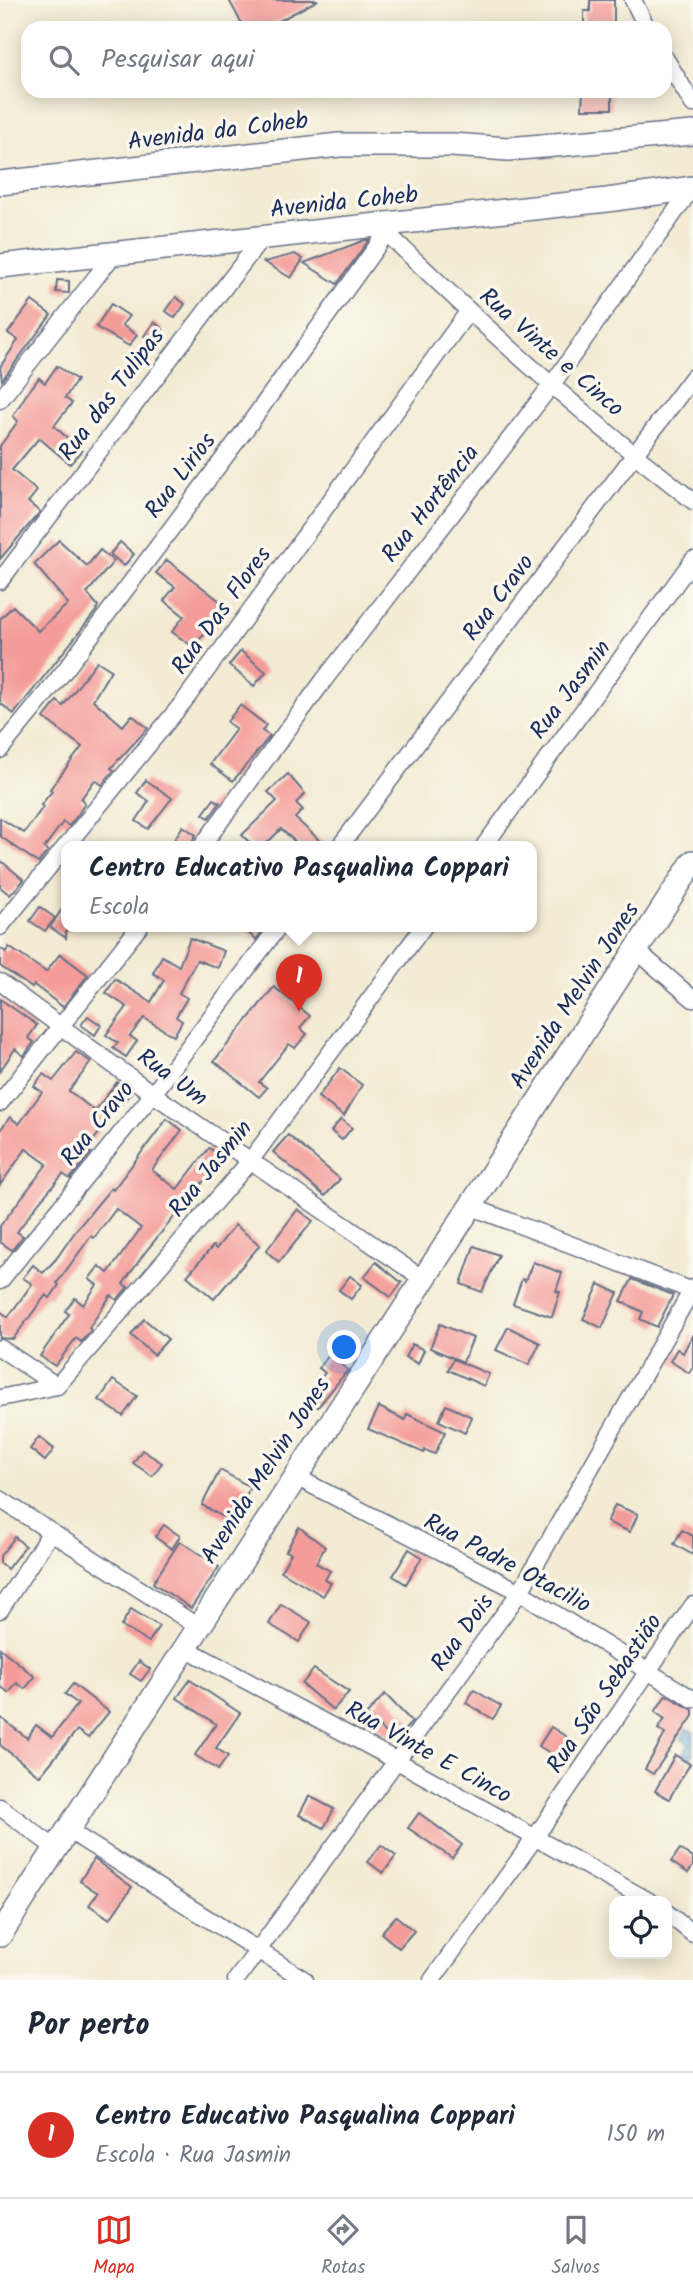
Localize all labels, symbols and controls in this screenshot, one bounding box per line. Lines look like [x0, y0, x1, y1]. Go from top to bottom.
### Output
search box [21, 21, 672, 98]
text: Pesquisar aqui [101, 39, 254, 81]
icon: search [45, 41, 83, 79]
street label: Avenida da Coheb [126, 102, 311, 162]
street label: Avenida Coheb [268, 176, 420, 230]
street label: Rua Vinte e Cinco [469, 278, 633, 428]
street label: Rua das Tulipas [49, 320, 175, 470]
street label: Rua Lirios [135, 424, 227, 528]
street label: Rua Hortência [372, 436, 490, 572]
street label: Rua Das Flores [162, 538, 282, 684]
street label: Rua Cravo [453, 546, 545, 650]
street label: Rua Jasmin [520, 632, 622, 748]
popup [61, 841, 537, 932]
text: Centro Educativo Pasqualina Coppari [89, 848, 509, 890]
text: Escola [89, 890, 149, 926]
street label: Avenida Melvin Jones [500, 895, 650, 1097]
pin: 1 [276, 954, 322, 1012]
street label: Rua Um [128, 1039, 216, 1117]
street label: Rua Cravo [51, 1072, 145, 1176]
street label: Rua Jasmin [159, 1111, 263, 1227]
your location [327, 1330, 361, 1364]
street label: Avenida Melvin Jones [191, 1370, 341, 1572]
street label: Rua Padre Otacilio [416, 1503, 598, 1625]
street label: Rua Dois [421, 1586, 505, 1680]
street label: Rua São Sebastião [537, 1606, 673, 1782]
street label: Rua Vinte E Cinco [337, 1691, 519, 1815]
map controls [609, 1896, 672, 1959]
button: locate [609, 1896, 672, 1959]
text: Por perto [28, 2002, 149, 2050]
text: Centro Educativo Pasqualina Coppari [95, 2096, 515, 2138]
text: 1 [48, 2117, 54, 2153]
text: 150 m [606, 2117, 665, 2153]
text: Escola · Rua Jasmin [95, 2138, 291, 2174]
tab: Mapa [93, 2211, 135, 2283]
tab: Rotas [321, 2211, 365, 2283]
tab: Salvos [552, 2211, 600, 2283]

